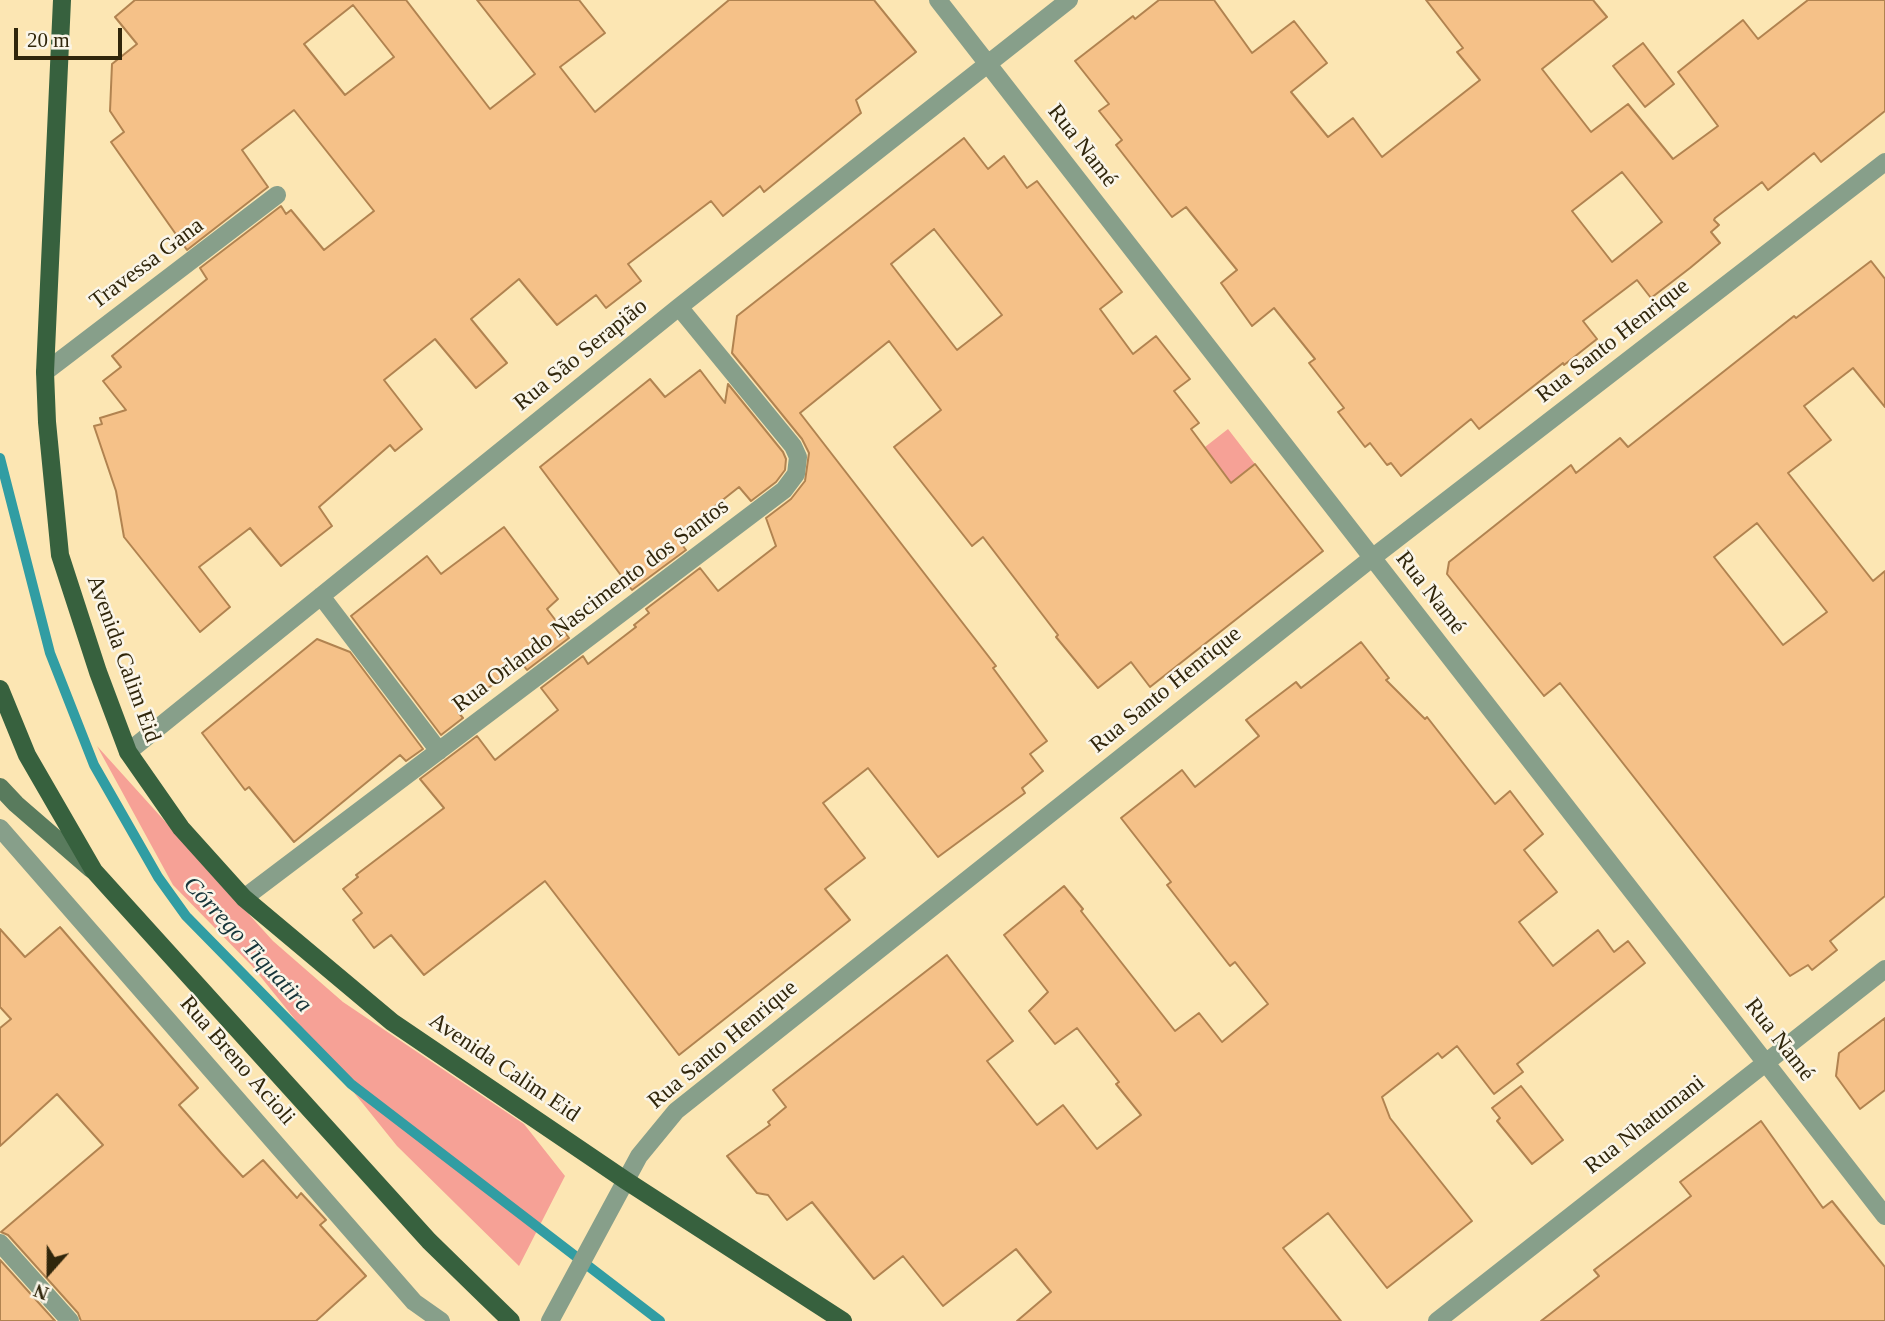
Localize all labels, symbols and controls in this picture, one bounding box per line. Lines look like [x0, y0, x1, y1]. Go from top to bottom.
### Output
scale bar [18, 14, 126, 58]
text: 20 m [27, 28, 70, 52]
street label: Rua Namé [1041, 99, 1123, 193]
street label: Travessa Gana [85, 212, 209, 316]
street label: Rua Santo Henrique [1531, 273, 1695, 409]
street label: Rua São Serapião [509, 293, 653, 417]
street label: Rua Orlando Nascimento dos Santos [447, 493, 735, 719]
street label: Rua Namé [1389, 546, 1471, 640]
street label: Avenida Calim Eid [80, 572, 166, 746]
street label: Rua Santo Henrique [1085, 621, 1247, 759]
water label: Córrego Tiquatira [177, 871, 317, 1019]
street label: Rua Santo Henrique [643, 974, 803, 1116]
street label: Rua Breno Acioli [173, 991, 301, 1131]
street label: Rua Namé [1738, 993, 1820, 1087]
street label: Avenida Calim Eid [423, 1007, 585, 1129]
street label: Rua Nhatumani [1579, 1069, 1711, 1181]
north arrow [14, 1237, 84, 1307]
text: N [31, 1280, 51, 1304]

